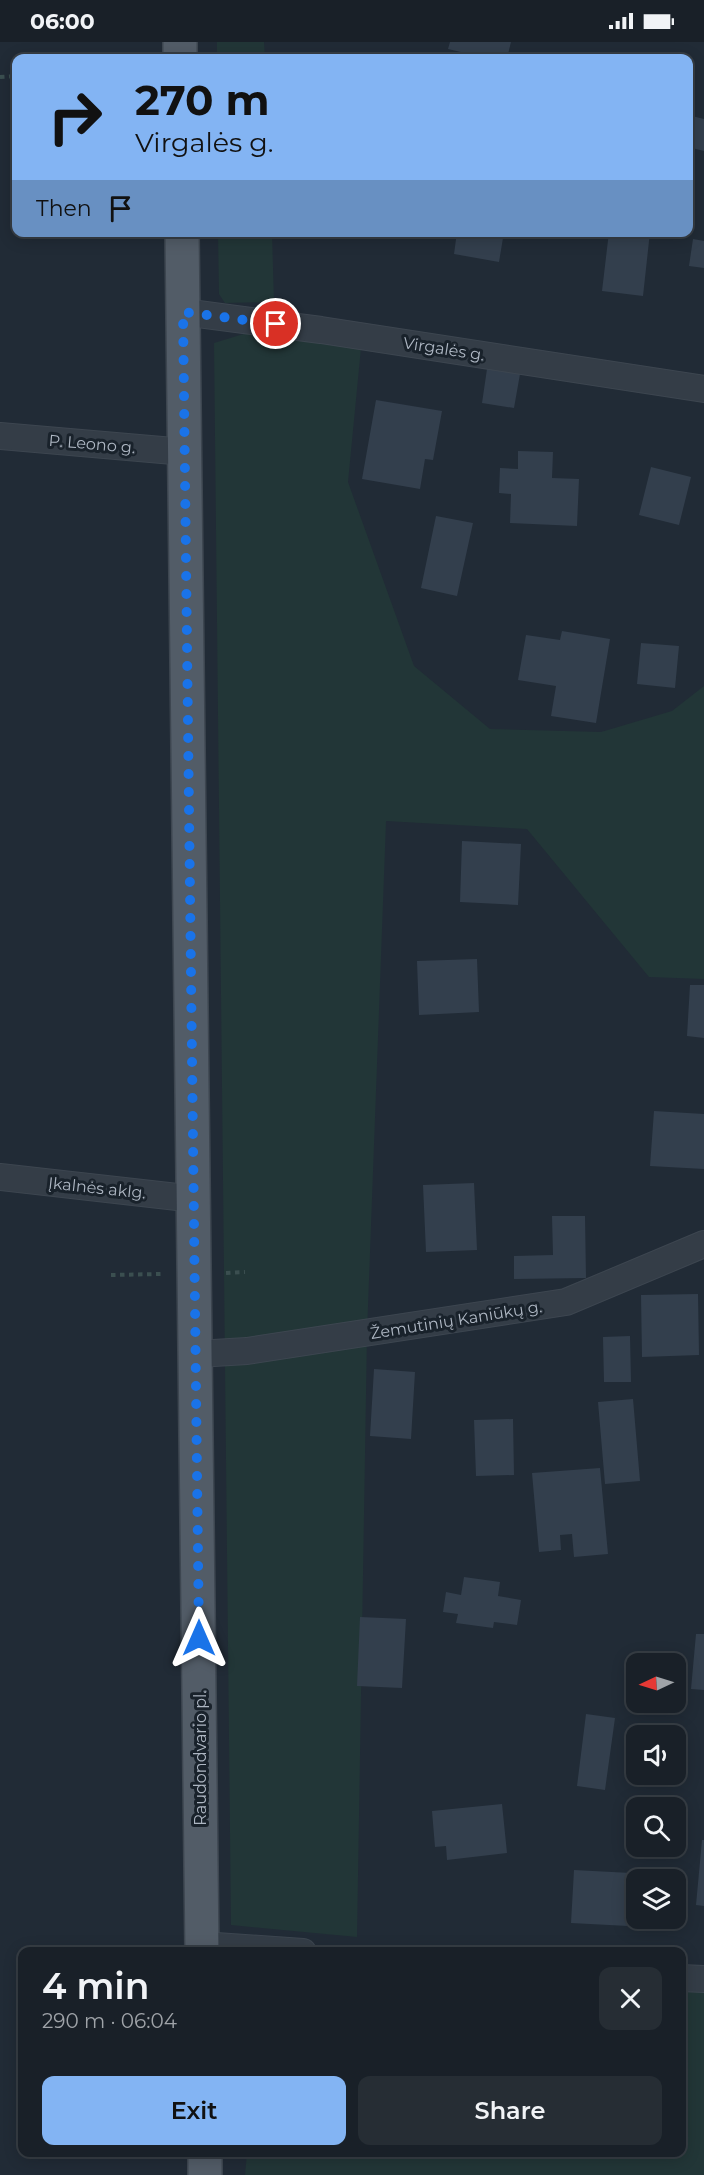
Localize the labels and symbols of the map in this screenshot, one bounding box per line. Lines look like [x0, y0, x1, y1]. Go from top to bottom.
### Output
pin [250, 298, 301, 349]
street label: Virgalės g. [402, 333, 486, 365]
street label: P. Leono g. [48, 431, 136, 457]
street label: Įkalnės aklg. [47, 1173, 147, 1203]
street label: Žemutinių Kaniūkų g. [369, 1297, 543, 1343]
position arrow [167, 1606, 231, 1670]
north arrow [626, 1653, 686, 1713]
street label: Raudondvario pl. [191, 1690, 210, 1826]

